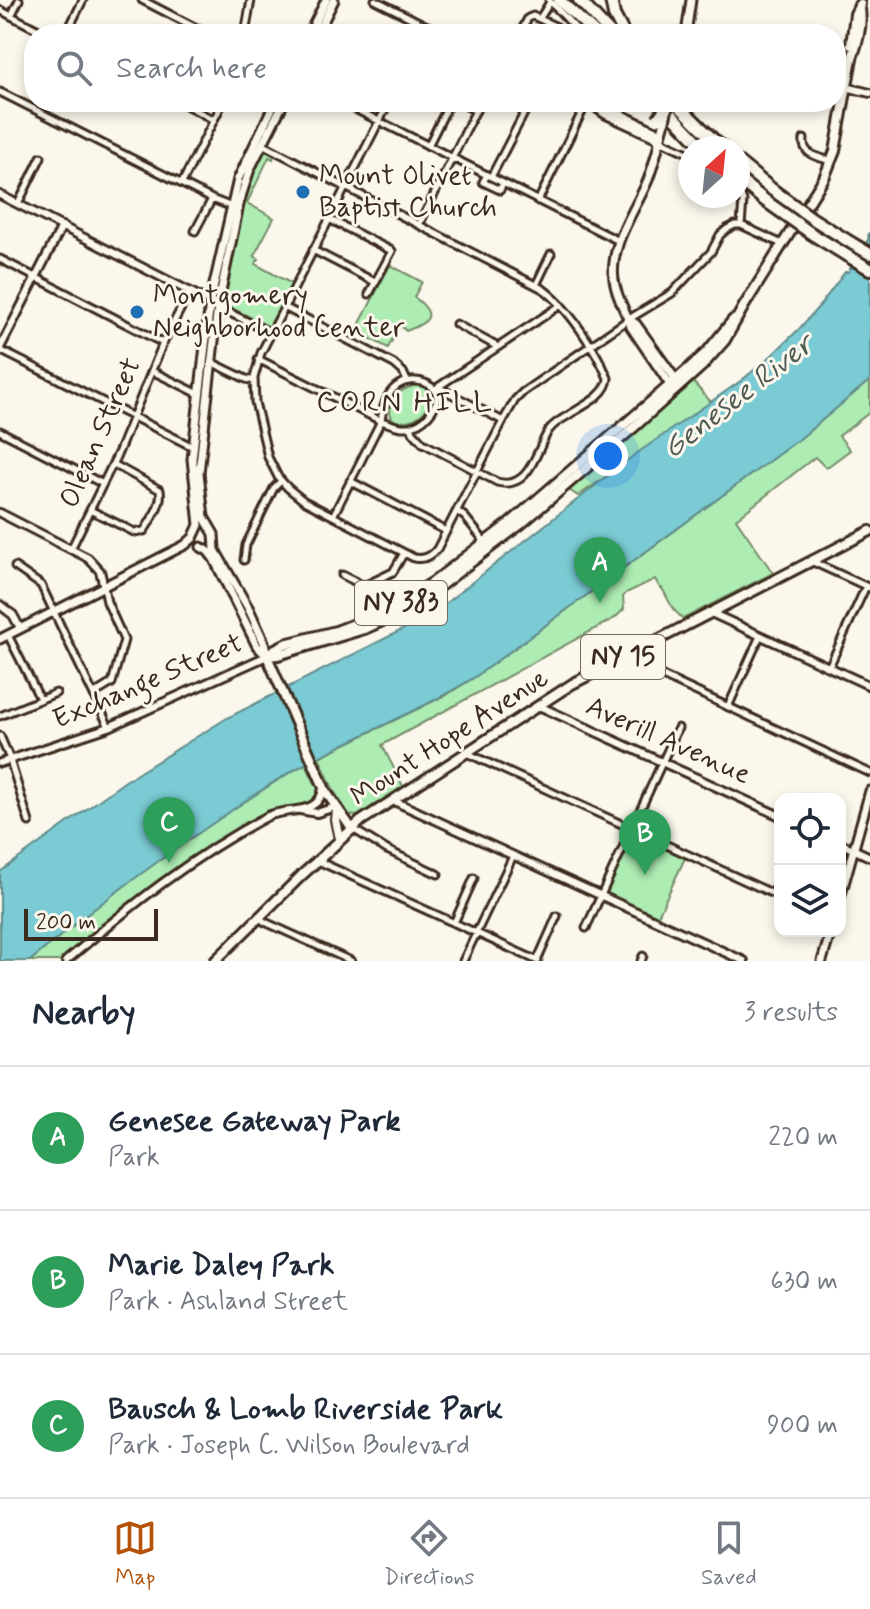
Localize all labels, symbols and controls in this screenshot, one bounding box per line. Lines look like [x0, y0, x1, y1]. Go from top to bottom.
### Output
search box [24, 24, 846, 112]
icon: search [52, 46, 96, 90]
text: Search here [116, 49, 267, 88]
north arrow [678, 136, 750, 208]
place label: Mount Olivet Baptist Church [319, 158, 497, 227]
marker: Mount Olivet Baptist Church [294, 183, 312, 201]
place label: Montgomery Neighborhood Center [153, 278, 405, 347]
marker: Montgomery Neighborhood Center [128, 303, 146, 321]
water label: Genesee River [655, 324, 824, 468]
street label: Olean Street [51, 352, 151, 514]
district label: CORN HILL [316, 383, 494, 422]
your location [588, 436, 628, 476]
pin: A [574, 537, 626, 603]
road number: NY 383 [355, 581, 447, 625]
street label: Exchange Street [47, 625, 250, 741]
road number: NY 15 [581, 635, 665, 679]
street label: Mount Hope Avenue [344, 660, 556, 816]
street label: Averill Avenue [580, 688, 756, 794]
map controls [774, 793, 846, 937]
button: locate [774, 793, 846, 865]
pin: C [143, 797, 195, 863]
pin: B [619, 809, 671, 875]
button: layers [774, 865, 846, 937]
scale bar [24, 905, 158, 941]
text: 200 m [36, 909, 96, 937]
text: Nearby [32, 991, 136, 1036]
text: 3 results [744, 996, 838, 1030]
text: Genesee Gateway Park [108, 1102, 401, 1141]
text: A [49, 1121, 67, 1155]
text: 220 m [768, 1121, 838, 1155]
text: Park [108, 1141, 160, 1175]
text: Marie Daley Park [108, 1246, 334, 1285]
text: B [50, 1265, 66, 1299]
text: 630 m [770, 1265, 838, 1299]
text: Park · Ashland Street [108, 1285, 348, 1319]
text: Bausch & Lomb Riverside Park [108, 1390, 503, 1429]
text: C [49, 1409, 67, 1443]
text: 900 m [767, 1409, 838, 1443]
text: Park · Joseph C. Wilson Boulevard [108, 1429, 470, 1463]
tab: Map [113, 1516, 157, 1592]
tab: Directions [384, 1516, 474, 1592]
tab: Saved [701, 1516, 757, 1592]

